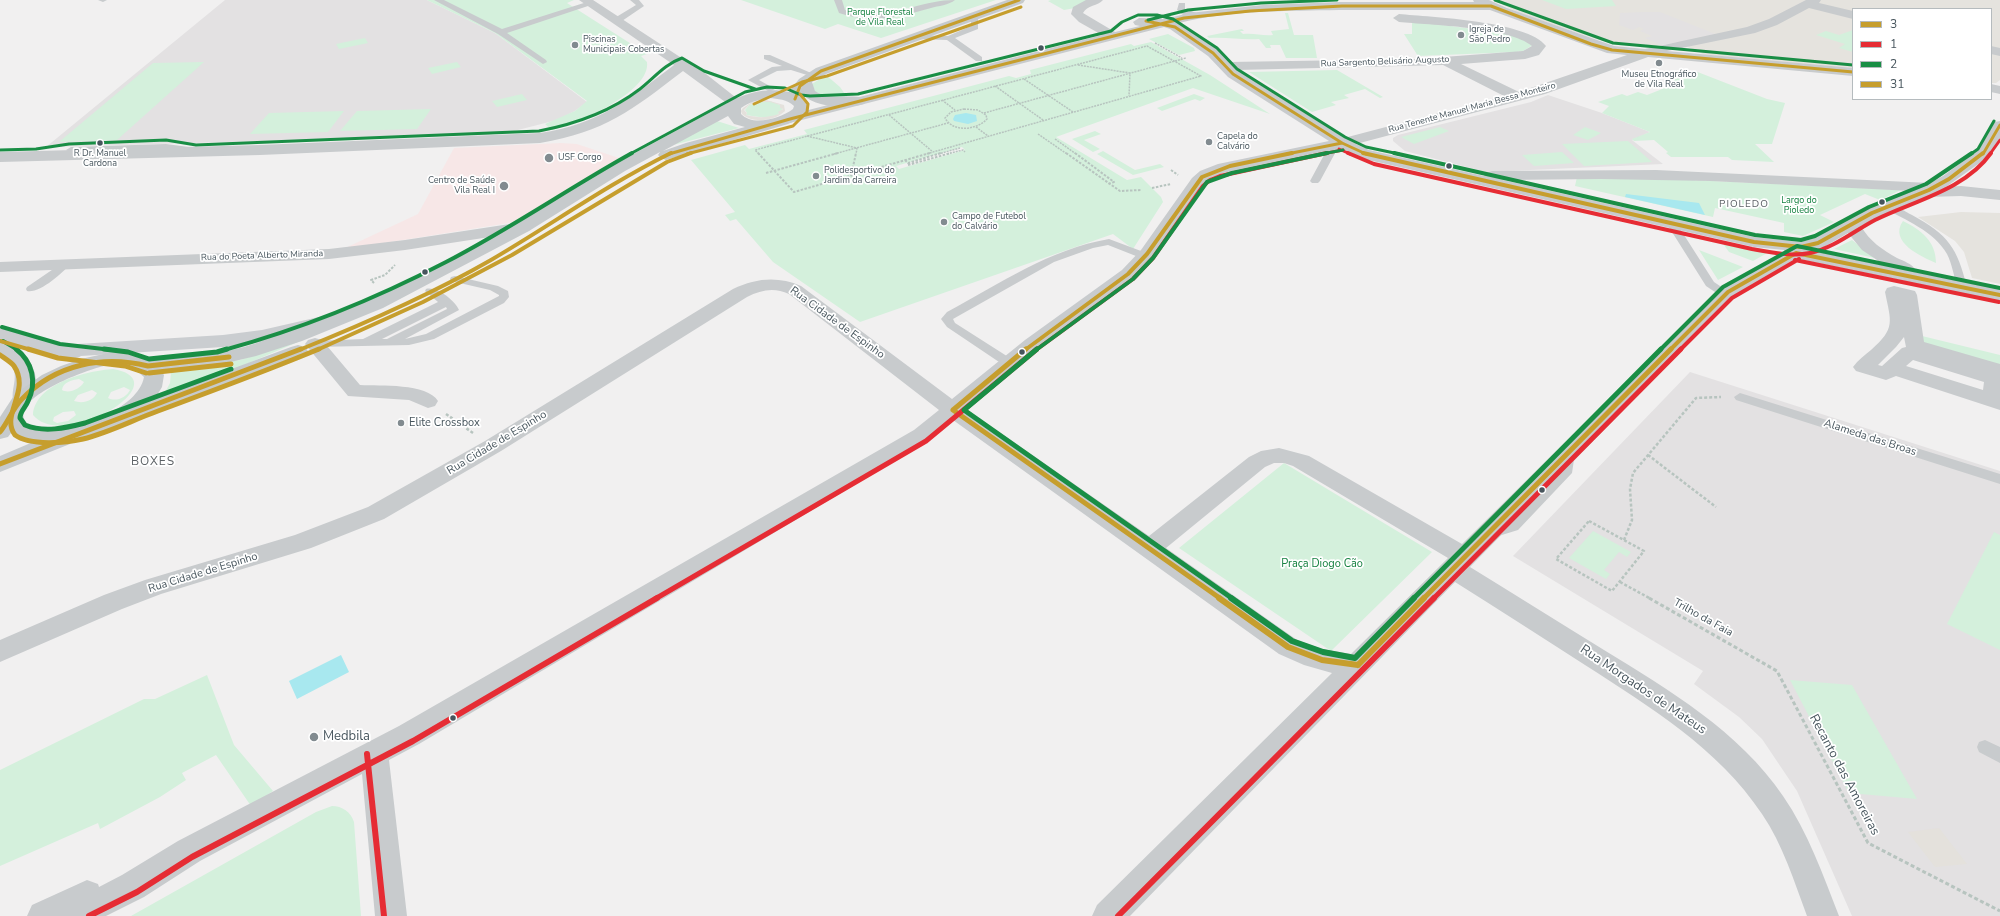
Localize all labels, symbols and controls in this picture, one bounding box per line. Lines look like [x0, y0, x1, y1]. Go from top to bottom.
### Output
park label: Parque Florestal de Vila Real [847, 8, 913, 29]
legend [1852, 8, 1992, 100]
text: 3 [1890, 16, 1897, 32]
place label: Igreja de São Pedro [1469, 25, 1510, 46]
marker: Igreja de São Pedro [1456, 30, 1466, 40]
place label: Piscinas Municipais Cobertas [583, 35, 664, 56]
text: 1 [1890, 36, 1897, 52]
marker: Piscinas Municipais Cobertas [570, 40, 580, 50]
unlabelled marker [1036, 43, 1046, 53]
street label: Rua Sargento Belisário Augusto [1320, 54, 1450, 70]
text: 2 [1890, 56, 1897, 72]
marker: Museu Etnográfico de Vila Real [1654, 58, 1664, 68]
place label: Museu Etnográfico de Vila Real [1621, 70, 1697, 91]
text: 31 [1890, 76, 1904, 92]
street label: Rua Tenente Manuel Maria Bessa Monteiro [1387, 80, 1557, 136]
place label: Capela do Calvário [1217, 132, 1258, 153]
marker: Capela do Calvário [1204, 137, 1214, 147]
marker: R Dr. Manuel Cardona [95, 138, 105, 148]
place label: R Dr. Manuel Cardona [74, 149, 126, 170]
marker: USF Corgo [543, 152, 555, 164]
place label: USF Corgo [558, 153, 602, 163]
unlabelled marker [1444, 161, 1454, 171]
place label: Polidesportivo do Jardim da Carreira [824, 166, 896, 187]
marker: Polidesportivo do Jardim da Carreira [811, 171, 821, 181]
place label: Centro de Saúde Vila Real I [428, 176, 495, 197]
marker: Centro de Saúde Vila Real I [498, 180, 510, 192]
park label: Largo do Pioledo [1781, 196, 1817, 217]
unlabelled marker [1877, 197, 1887, 207]
district label: PIOLEDO [1719, 199, 1769, 211]
place label: Campo de Futebol do Calvário [952, 212, 1026, 233]
marker: Campo de Futebol do Calvário [939, 217, 949, 227]
street label: Rua do Poeta Alberto Miranda [201, 248, 323, 264]
unlabelled marker [420, 267, 430, 277]
street label: Rua Cidade de Espinho [787, 284, 887, 362]
unlabelled marker [1017, 347, 1027, 357]
street label: Rua Cidade de Espinho [445, 408, 549, 478]
place label: Elite Crossbox [409, 416, 480, 430]
street label: Alameda das Broas [1822, 417, 1918, 459]
marker: Elite Crossbox [396, 418, 406, 428]
district label: BOXES [131, 455, 175, 469]
unlabelled marker [1537, 485, 1547, 495]
street label: Rua Cidade de Espinho [147, 550, 259, 596]
park label: Praça Diogo Cão [1281, 557, 1363, 571]
street label: Trilho da Faia [1671, 596, 1735, 640]
street label: Rua Morgados de Mateus [1577, 642, 1709, 738]
street label: Recanto das Amoreiras [1805, 712, 1883, 838]
unlabelled marker [448, 713, 458, 723]
place label: Medbila [323, 729, 370, 745]
marker: Medbila [308, 731, 320, 743]

